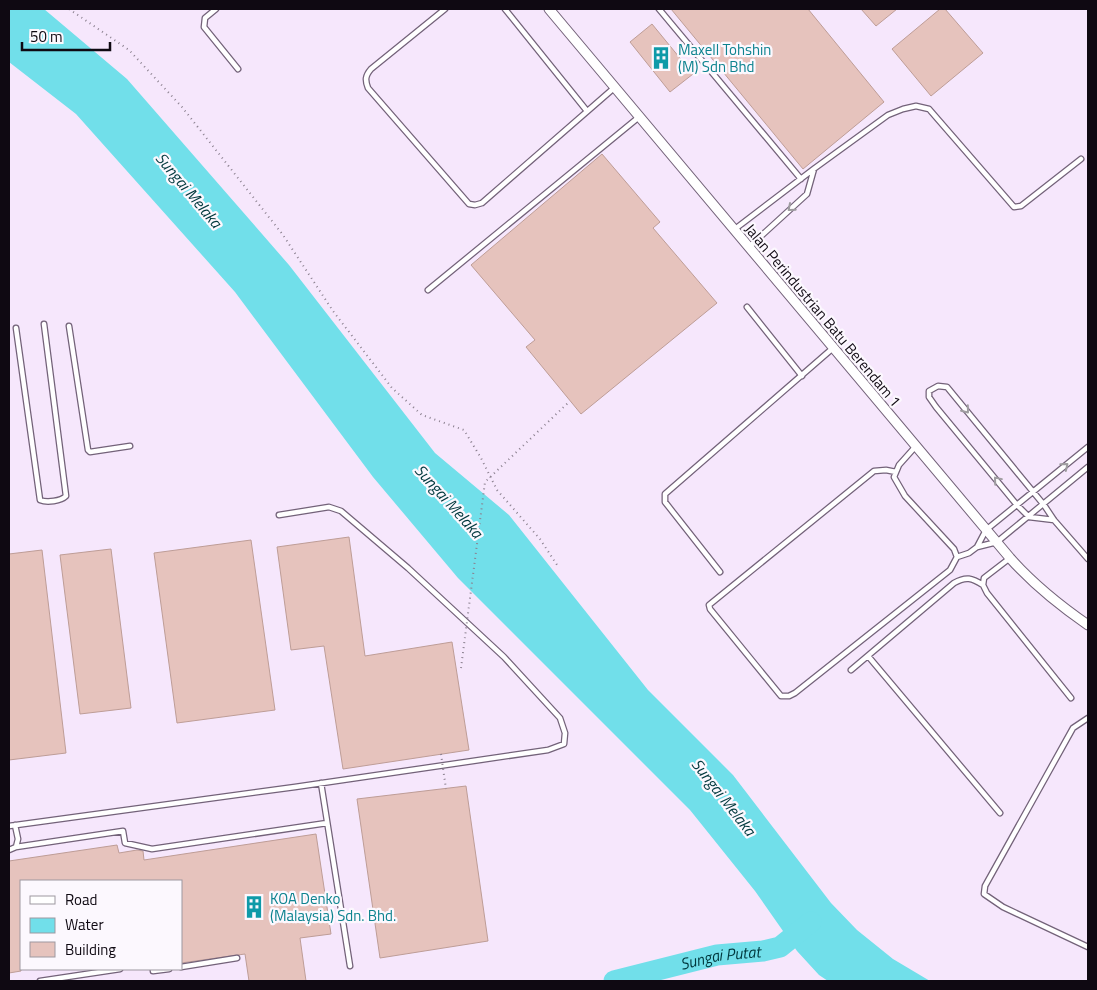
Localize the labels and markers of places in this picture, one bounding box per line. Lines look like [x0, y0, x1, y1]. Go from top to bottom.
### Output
place label: Maxell Tohshin (M) Sdn Bhd [678, 38, 771, 78]
building icon: Maxell Tohshin (M) Sdn Bhd [648, 45, 674, 71]
place label: KOA Denko (Malaysia) Sdn. Bhd. [270, 887, 396, 927]
building icon: KOA Denko (Malaysia) Sdn. Bhd. [241, 894, 267, 920]

